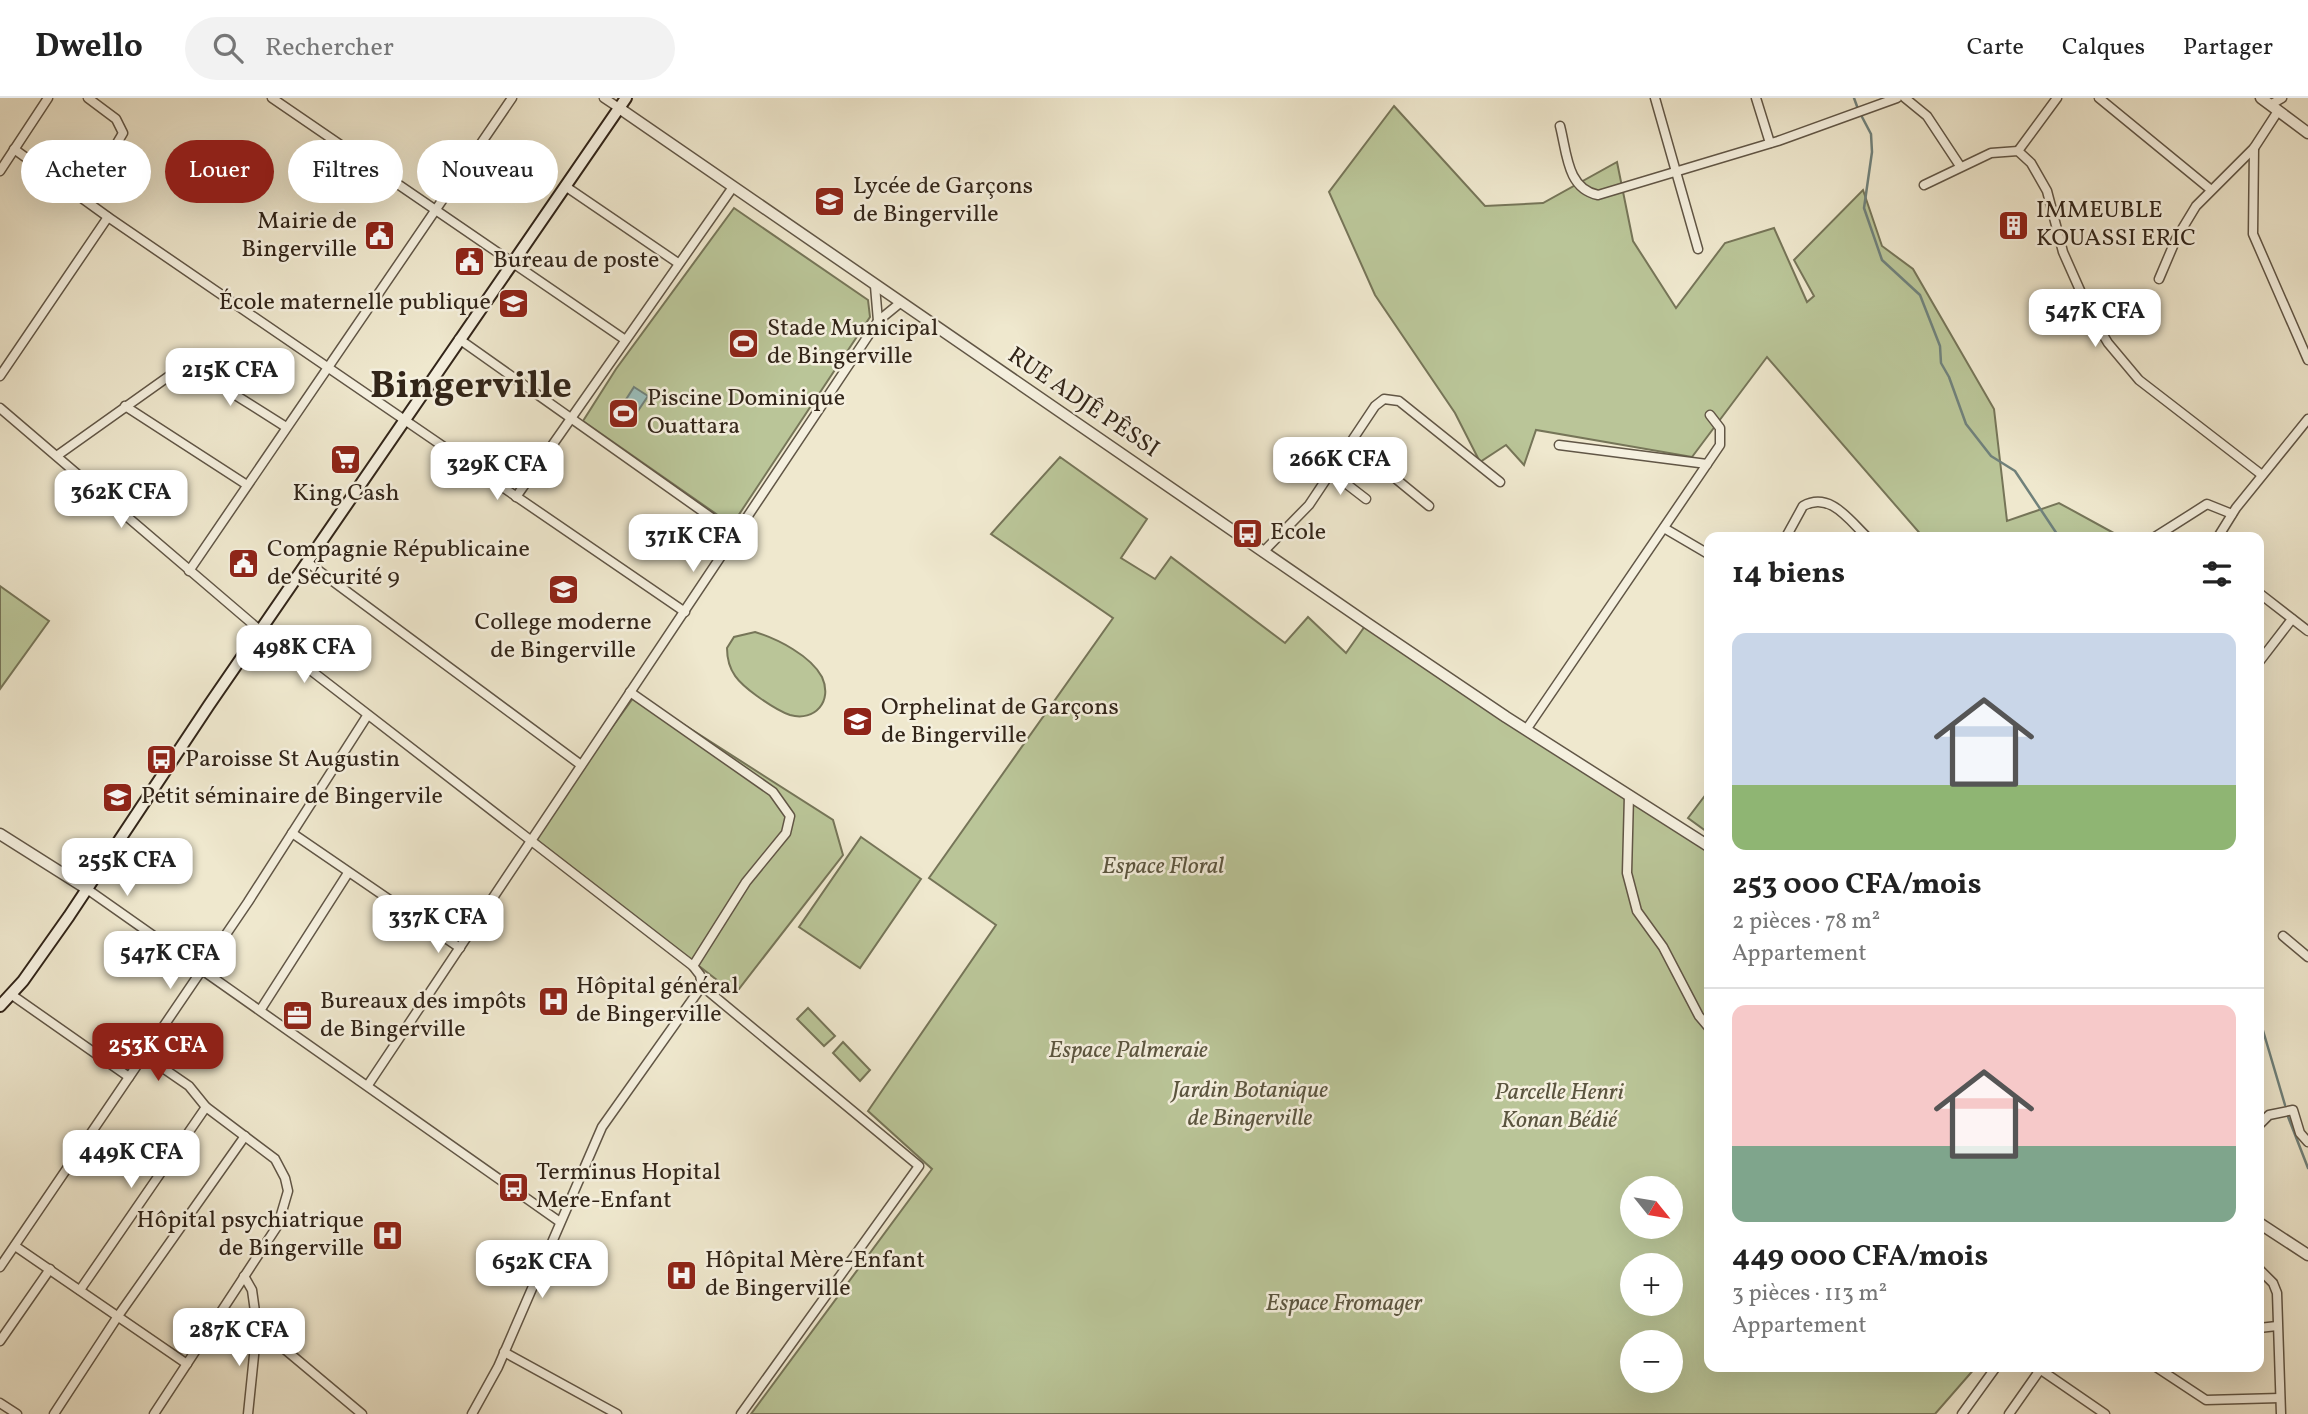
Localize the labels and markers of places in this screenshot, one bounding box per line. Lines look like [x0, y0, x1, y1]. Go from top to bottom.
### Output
place label: Lycée de Garçons de Bingerville [853, 170, 1033, 232]
school or university icon: Lycée de Garçons de Bingerville [813, 184, 847, 218]
place label: IMMEUBLE KOUASSI ERIC [2036, 194, 2196, 256]
place label: Mairie de Bingerville [241, 205, 357, 267]
building icon: IMMEUBLE KOUASSI ERIC [1996, 208, 2030, 242]
public building icon: Mairie de Bingerville [363, 219, 397, 253]
public building icon: Bureau de poste [453, 244, 487, 278]
place label: Bureau de poste [493, 244, 659, 278]
place label: École maternelle publique [219, 286, 491, 320]
school or university icon: École maternelle publique [497, 286, 531, 320]
pin: 547K CFA [2023, 289, 2167, 349]
place label: Stade Municipal de Bingerville [767, 312, 938, 374]
sports icon: Stade Municipal de Bingerville [727, 326, 761, 360]
pin: 215K CFA [158, 348, 302, 408]
place label: Piscine Dominique Ouattara [647, 382, 845, 444]
sports icon: Piscine Dominique Ouattara [607, 396, 641, 430]
pin: 266K CFA [1268, 438, 1412, 497]
pin: 329K CFA [425, 442, 569, 502]
supermarket icon: King Cash [329, 443, 363, 477]
pin: 362K CFA [49, 470, 193, 530]
place label: King Cash [292, 477, 400, 511]
pin: 371K CFA [621, 514, 765, 574]
bus stop icon: Ecole [1230, 516, 1264, 550]
place label: Ecole [1270, 516, 1326, 550]
place label: Compagnie Républicaine de Sécurité 9 [267, 533, 530, 595]
public building icon: Compagnie Républicaine de Sécurité 9 [227, 547, 261, 581]
school or university icon: College moderne de Bingerville [546, 572, 580, 606]
place label: College moderne de Bingerville [474, 606, 652, 668]
pin: 498K CFA [232, 626, 376, 685]
place label: Orphelinat de Garçons de Bingerville [881, 691, 1119, 753]
school or university icon: Orphelinat de Garçons de Bingerville [841, 705, 875, 739]
bus stop icon: Paroisse St Augustin [145, 743, 179, 777]
place label: Paroisse St Augustin [185, 743, 400, 777]
school or university icon: Petit séminaire de Bingervile [101, 780, 135, 814]
place label: Petit séminaire de Bingervile [141, 780, 443, 814]
pin: 255K CFA [55, 838, 199, 898]
pin: 337K CFA [366, 896, 510, 955]
pin: 547K CFA [98, 932, 242, 991]
place label: Hôpital général de Bingerville [576, 970, 739, 1032]
hospital icon: Hôpital général de Bingerville [536, 984, 570, 1018]
place label: Bureaux des impôts de Bingerville [320, 985, 526, 1047]
office icon: Bureaux des impôts de Bingerville [280, 999, 314, 1033]
pin: 253K CFA [86, 1024, 230, 1083]
pin: 449K CFA [59, 1130, 203, 1190]
place label: Terminus Hopital Mere-Enfant [536, 1156, 721, 1218]
bus stop icon: Terminus Hopital Mere-Enfant [496, 1170, 530, 1204]
place label: Hôpital psychiatrique de Bingerville [137, 1204, 364, 1266]
hospital icon: Hôpital psychiatrique de Bingerville [370, 1218, 404, 1252]
pin: 652K CFA [470, 1240, 614, 1300]
place label: Hôpital Mère-Enfant de Bingerville [705, 1244, 925, 1306]
hospital icon: Hôpital Mère-Enfant de Bingerville [665, 1258, 699, 1292]
pin: 287K CFA [167, 1308, 311, 1368]

